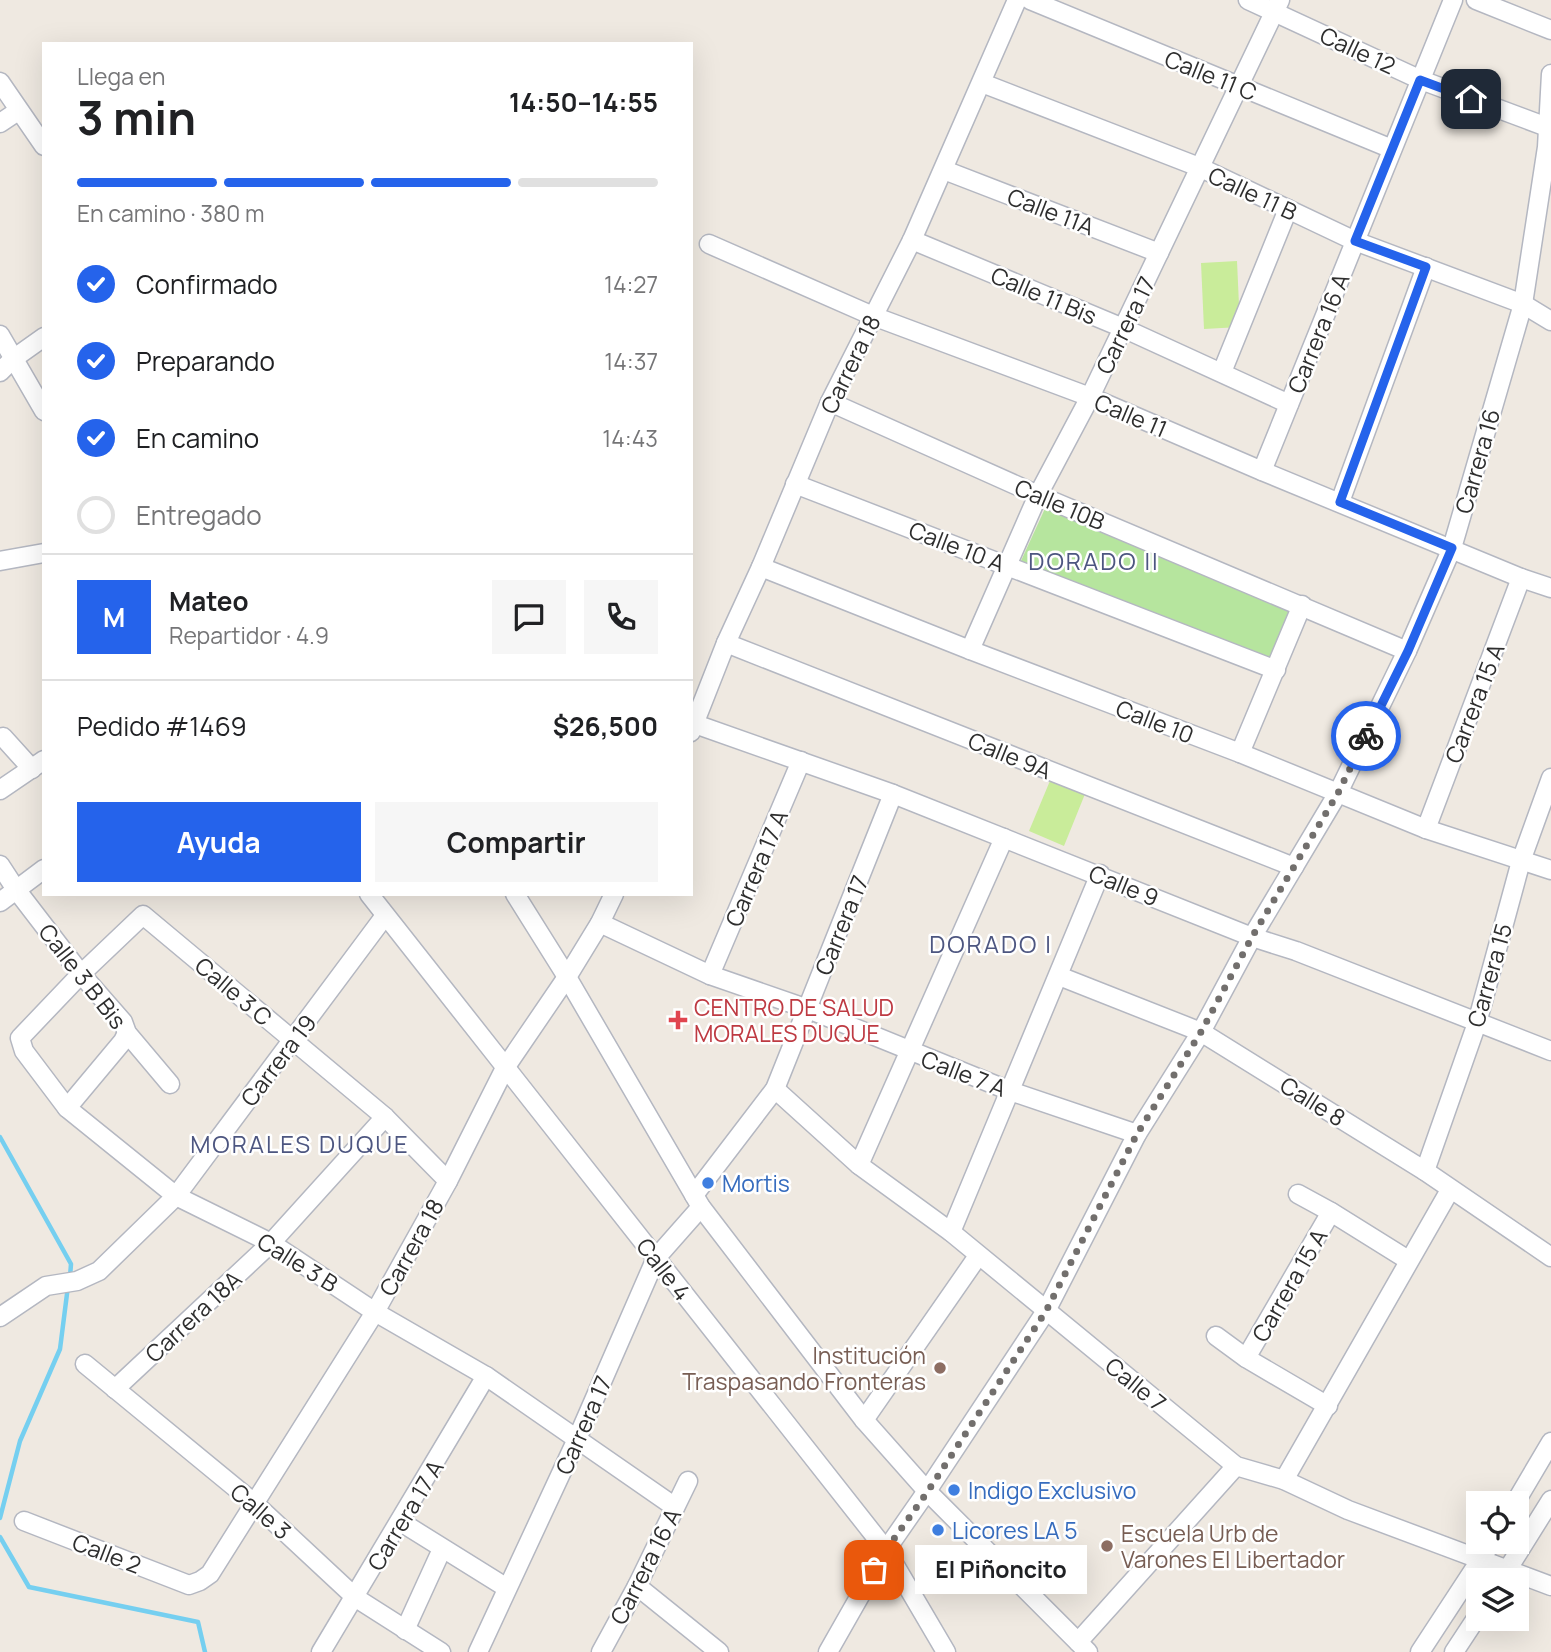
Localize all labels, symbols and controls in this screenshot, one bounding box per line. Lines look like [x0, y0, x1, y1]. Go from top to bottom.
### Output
street label: Calle 12 [1315, 19, 1401, 81]
street label: Calle 11 C [1160, 42, 1262, 108]
text: Llega en [77, 60, 165, 92]
pin [1441, 69, 1501, 129]
icon: home [1452, 80, 1490, 118]
text: 14:50–14:55 [509, 84, 658, 120]
text: 3 min [77, 86, 196, 149]
street label: Calle 11 B [1203, 158, 1303, 228]
street label: Calle 11A [1003, 180, 1099, 242]
text: En camino · 380 m [77, 197, 264, 229]
street label: Calle 11 Bis [986, 258, 1102, 332]
icon: check [77, 265, 115, 303]
text: Confirmado [136, 266, 278, 302]
text: 14:27 [604, 268, 658, 300]
street label: Carrera 16 A [1279, 268, 1357, 398]
street label: Carrera 17 [1088, 271, 1162, 379]
street label: Carrera 18 [812, 309, 888, 419]
icon: check [77, 342, 115, 380]
text: Preparando [136, 343, 275, 379]
text: 14:37 [604, 345, 658, 377]
street label: Calle 11 [1090, 385, 1172, 445]
street label: Carrera 16 [1447, 405, 1507, 517]
icon: check [77, 419, 115, 457]
text: En camino [136, 420, 259, 456]
text: 14:43 [602, 422, 658, 454]
street label: Calle 10B [1010, 471, 1110, 537]
text: Entregado [136, 497, 262, 533]
street label: Calle 10 A [904, 513, 1010, 579]
district label: DORADO II [1028, 544, 1160, 577]
button: chat [492, 580, 566, 654]
button: phone [584, 580, 658, 654]
text: Mateo [169, 583, 248, 619]
text: M [103, 599, 125, 635]
text: Repartidor · 4.9 [169, 619, 329, 651]
street label: Carrera 15 A [1437, 638, 1512, 767]
street label: Calle 10 [1111, 692, 1199, 750]
courier [1331, 701, 1401, 771]
text: Pedido #1469 [77, 708, 247, 744]
text: $26,500 [553, 708, 658, 744]
icon: bike [1347, 717, 1385, 755]
street label: Calle 9A [964, 724, 1057, 786]
button: Ayuda [77, 802, 361, 882]
button: Compartir [375, 802, 658, 882]
street label: Carrera 17 A [717, 804, 795, 931]
street label: Calle 9 [1084, 857, 1164, 913]
street label: Carrera 17 [807, 870, 875, 980]
street label: Calle 3 B Bis [32, 917, 134, 1035]
street label: Carrera 15 [1459, 919, 1519, 1031]
district label: DORADO I [929, 927, 1053, 960]
street label: Calle 3 C [189, 949, 279, 1033]
place label: CENTRO DE SALUD MORALES DUQUE [694, 991, 894, 1049]
street label: Carrera 19 [233, 1007, 323, 1113]
marker: CENTRO DE SALUD MORALES DUQUE [668, 1010, 688, 1030]
street label: Calle 7 A [917, 1042, 1012, 1104]
street label: Calle 8 [1274, 1069, 1352, 1133]
district label: MORALES DUQUE [190, 1127, 410, 1160]
place label: Mortis [722, 1167, 790, 1199]
marker: Mortis [700, 1175, 716, 1191]
street label: Carrera 18 [371, 1193, 451, 1301]
street label: Carrera 15 A [1244, 1222, 1334, 1347]
street label: Calle 3 B [252, 1225, 344, 1299]
street label: Calle 4 [629, 1231, 699, 1307]
street label: Carrera 18A [138, 1263, 249, 1369]
place label: Institución Traspasando Fronteras [682, 1339, 926, 1397]
street label: Calle 7 [1099, 1350, 1173, 1418]
marker: Institución Traspasando Fronteras [932, 1360, 948, 1376]
street label: Carrera 17 [547, 1371, 619, 1479]
street label: Carrera 17 A [359, 1453, 451, 1576]
place label: Indigo Exclusivo [968, 1474, 1136, 1506]
street label: Calle 3 [224, 1476, 298, 1546]
marker: Indigo Exclusivo [946, 1482, 962, 1498]
map controls [1466, 1491, 1529, 1631]
button: locate [1466, 1491, 1529, 1554]
street label: Carrera 16 A [602, 1502, 688, 1630]
place label: Licores LA 5 [952, 1514, 1077, 1546]
place label: Escuela Urb de Varones El Libertador [1121, 1517, 1345, 1575]
marker: Licores LA 5 [930, 1522, 946, 1538]
street label: Calle 2 [68, 1525, 146, 1581]
marker: Escuela Urb de Varones El Libertador [1099, 1538, 1115, 1554]
pin [844, 1540, 904, 1600]
callout: El Piñoncito [916, 1546, 1088, 1594]
icon: bag [855, 1551, 893, 1589]
text: El Piñoncito [935, 1553, 1067, 1585]
button: layers [1466, 1568, 1529, 1631]

